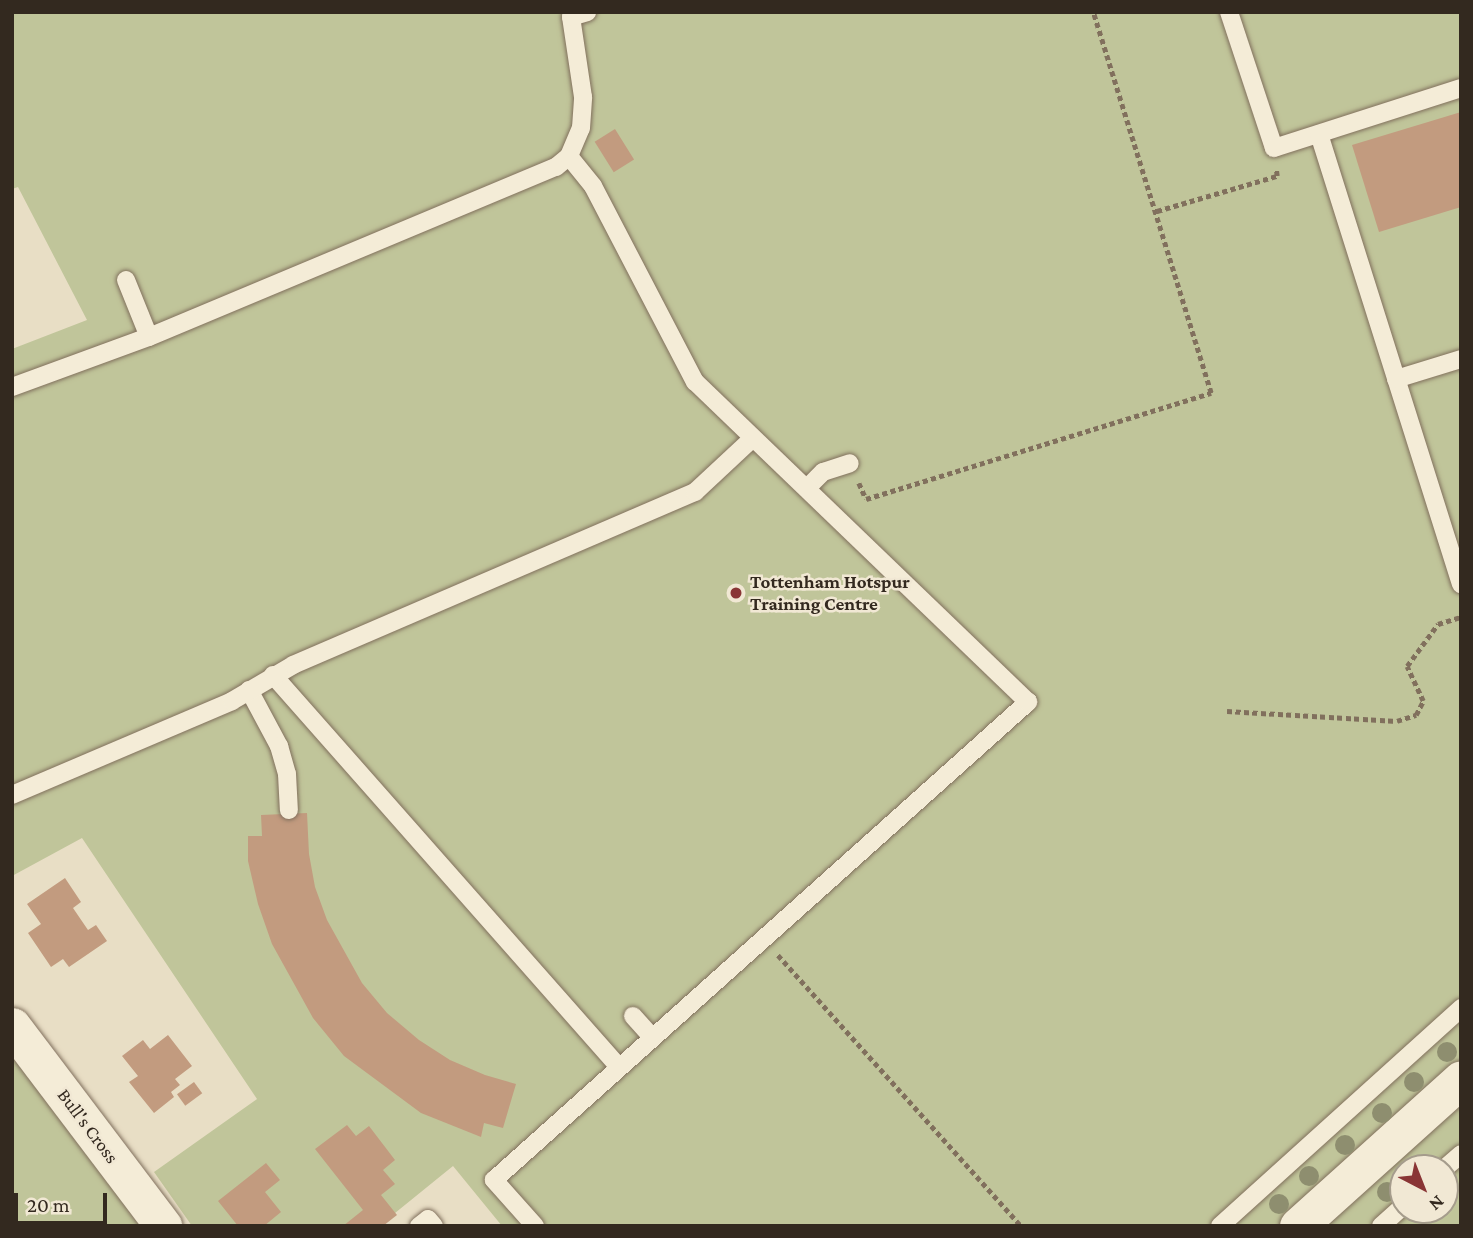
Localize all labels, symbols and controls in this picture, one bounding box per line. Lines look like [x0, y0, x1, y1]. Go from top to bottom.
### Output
place label: Tottenham Hotspur Training Centre [750, 571, 910, 615]
marker: Tottenham Hotspur Training Centre [728, 585, 744, 601]
street label: Bull's Cross [53, 1084, 123, 1168]
north arrow [1389, 1154, 1459, 1224]
scale bar [18, 1178, 110, 1222]
text: N [1425, 1191, 1449, 1216]
text: 20 m [27, 1193, 70, 1217]

